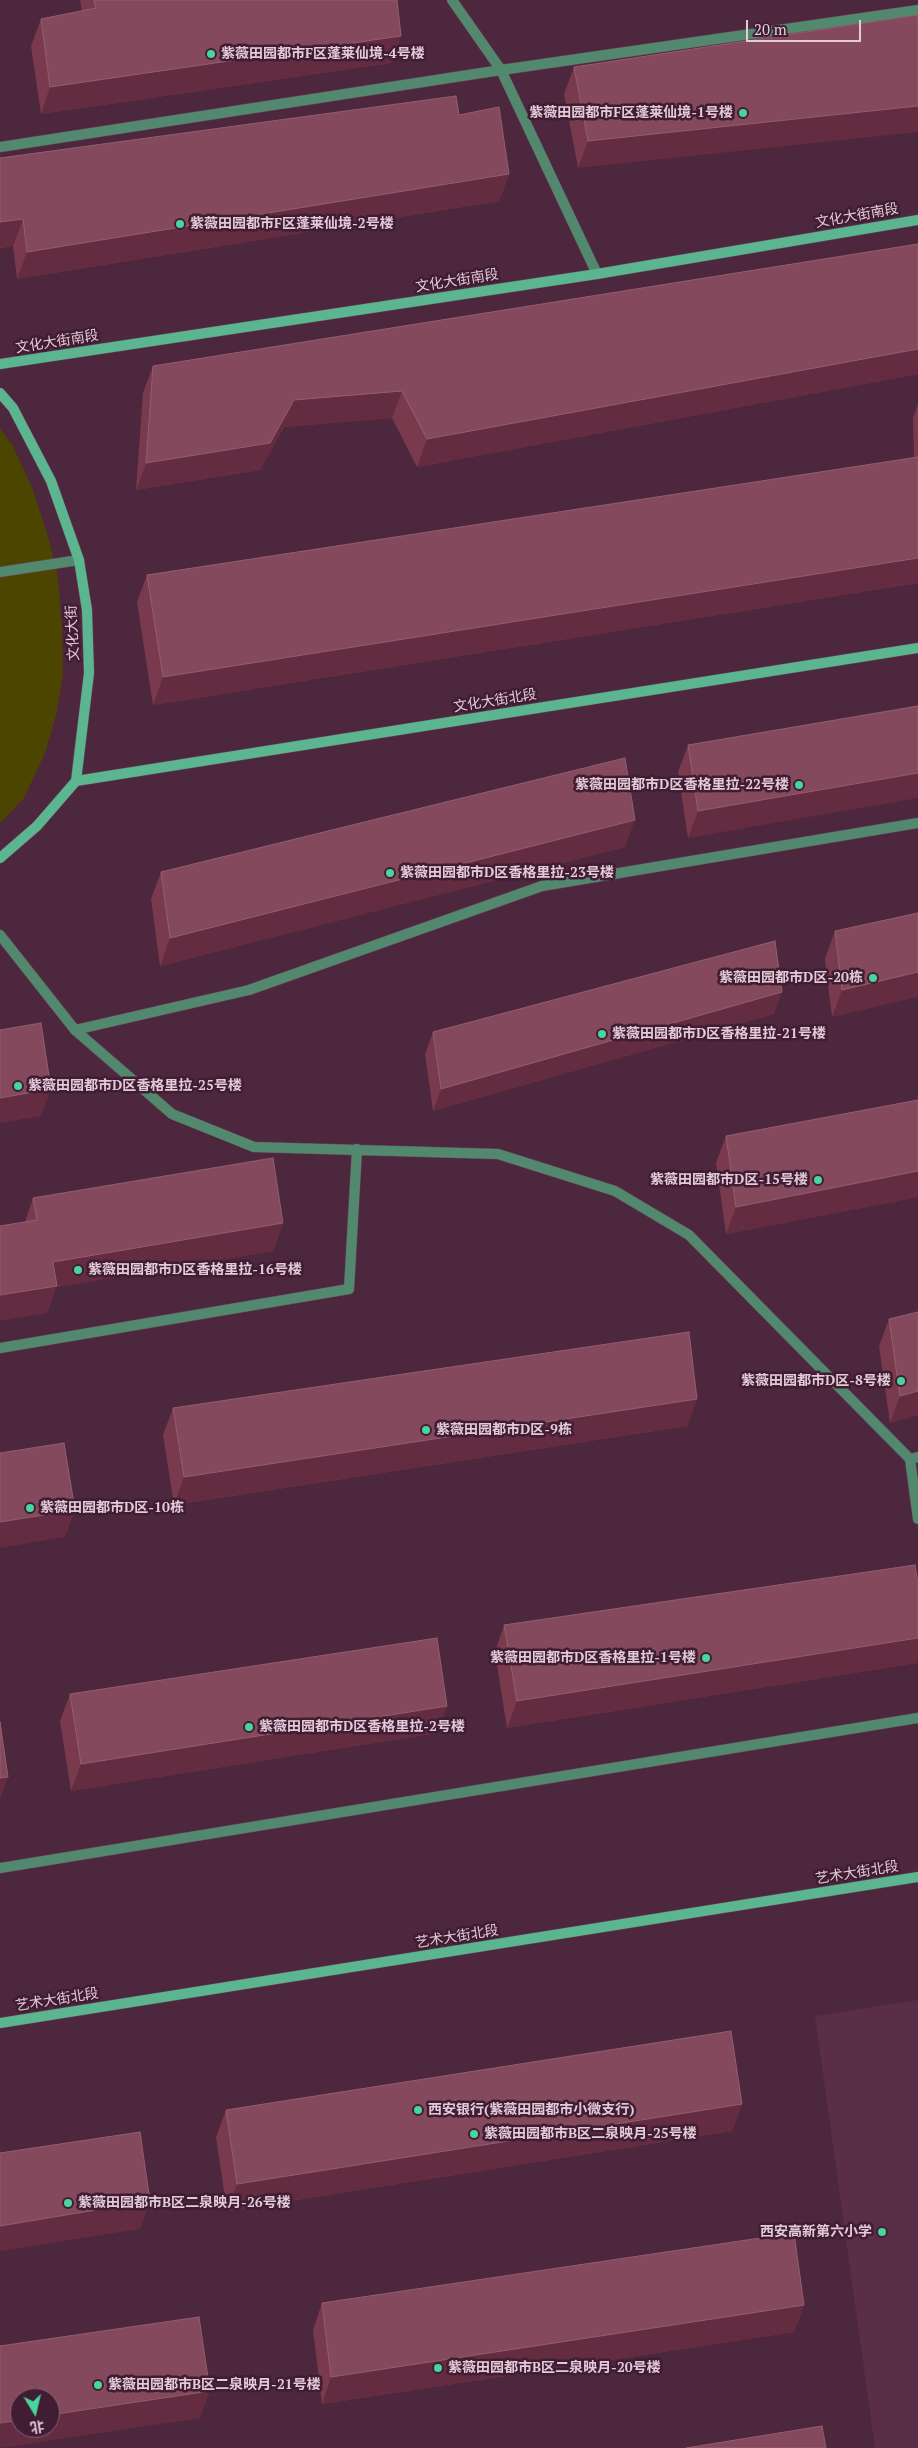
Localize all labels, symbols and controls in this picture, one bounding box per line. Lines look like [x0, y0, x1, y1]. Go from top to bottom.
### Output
scale bar [748, 10, 863, 42]
text: 20 m [754, 19, 787, 39]
place label: 紫薇田园都市F区蓬莱仙境-4号楼 [221, 46, 425, 62]
marker: 紫薇田园都市F区蓬莱仙境-4号楼 [205, 48, 217, 60]
place label: 紫薇田园都市F区蓬莱仙境-1号楼 [529, 105, 733, 121]
marker: 紫薇田园都市F区蓬莱仙境-1号楼 [737, 107, 749, 119]
street label: 文化大街南段 [814, 200, 900, 232]
place label: 紫薇田园都市F区蓬莱仙境-2号楼 [190, 216, 394, 232]
marker: 紫薇田园都市F区蓬莱仙境-2号楼 [174, 218, 186, 230]
street label: 文化大街南段 [414, 266, 500, 296]
street label: 文化大街南段 [14, 327, 100, 357]
street label: 文化大街 [63, 605, 83, 661]
street label: 文化大街北段 [452, 686, 538, 716]
place label: 紫薇田园都市D区香格里拉-22号楼 [575, 777, 789, 793]
marker: 紫薇田园都市D区香格里拉-22号楼 [793, 779, 805, 791]
place label: 紫薇田园都市D区香格里拉-23号楼 [400, 865, 614, 881]
marker: 紫薇田园都市D区香格里拉-23号楼 [384, 867, 396, 879]
place label: 紫薇田园都市D区-20栋 [719, 970, 863, 986]
marker: 紫薇田园都市D区-20栋 [867, 972, 879, 984]
place label: 紫薇田园都市D区香格里拉-21号楼 [612, 1026, 826, 1042]
marker: 紫薇田园都市D区香格里拉-21号楼 [596, 1028, 608, 1040]
place label: 紫薇田园都市D区香格里拉-25号楼 [28, 1078, 242, 1094]
marker: 紫薇田园都市D区香格里拉-25号楼 [12, 1080, 24, 1092]
place label: 紫薇田园都市D区-15号楼 [650, 1172, 808, 1188]
marker: 紫薇田园都市D区-15号楼 [812, 1174, 824, 1186]
place label: 紫薇田园都市D区香格里拉-16号楼 [88, 1262, 302, 1278]
marker: 紫薇田园都市D区香格里拉-16号楼 [72, 1264, 84, 1276]
place label: 紫薇田园都市D区-8号楼 [741, 1373, 891, 1389]
marker: 紫薇田园都市D区-8号楼 [895, 1375, 907, 1387]
place label: 紫薇田园都市D区-9栋 [436, 1422, 572, 1438]
marker: 紫薇田园都市D区-9栋 [420, 1424, 432, 1436]
place label: 紫薇田园都市D区-10栋 [40, 1500, 184, 1516]
marker: 紫薇田园都市D区-10栋 [24, 1502, 36, 1514]
place label: 紫薇田园都市D区香格里拉-1号楼 [490, 1650, 696, 1666]
marker: 紫薇田园都市D区香格里拉-1号楼 [700, 1652, 712, 1664]
place label: 紫薇田园都市D区香格里拉-2号楼 [259, 1719, 465, 1735]
marker: 紫薇田园都市D区香格里拉-2号楼 [243, 1721, 255, 1733]
street label: 艺术大街北段 [814, 1858, 900, 1888]
street label: 艺术大街北段 [414, 1922, 500, 1952]
street label: 艺术大街北段 [14, 1985, 100, 2015]
place label: 西安银行(紫薇田园都市小微支行) [428, 2102, 634, 2118]
marker: 西安银行(紫薇田园都市小微支行) [412, 2104, 424, 2116]
place label: 紫薇田园都市B区二泉映月-25号楼 [484, 2126, 697, 2142]
marker: 紫薇田园都市B区二泉映月-25号楼 [468, 2128, 480, 2140]
place label: 紫薇田园都市B区二泉映月-26号楼 [78, 2195, 291, 2211]
marker: 紫薇田园都市B区二泉映月-26号楼 [62, 2197, 74, 2209]
place label: 西安高新第六小学 [760, 2224, 872, 2240]
marker: 西安高新第六小学 [876, 2226, 888, 2238]
place label: 紫薇田园都市B区二泉映月-20号楼 [448, 2360, 661, 2376]
marker: 紫薇田园都市B区二泉映月-20号楼 [432, 2362, 444, 2374]
place label: 紫薇田园都市B区二泉映月-21号楼 [108, 2377, 321, 2393]
marker: 紫薇田园都市B区二泉映月-21号楼 [92, 2379, 104, 2391]
north arrow [10, 2388, 60, 2438]
text: 北 [29, 2417, 46, 2438]

